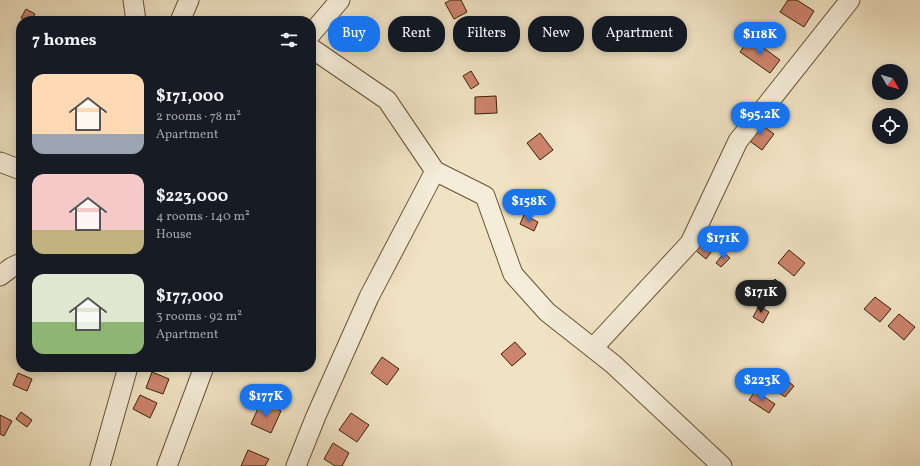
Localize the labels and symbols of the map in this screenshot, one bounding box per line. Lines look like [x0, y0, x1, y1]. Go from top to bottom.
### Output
pin: $118K [732, 22, 788, 56]
north arrow [872, 64, 908, 100]
pin: $95.2K [727, 102, 793, 136]
pin: $158K [501, 189, 557, 223]
pin: $171K [695, 226, 751, 260]
pin: $171K [733, 280, 789, 314]
pin: $223K [734, 368, 790, 402]
pin: $177K [238, 384, 294, 418]

